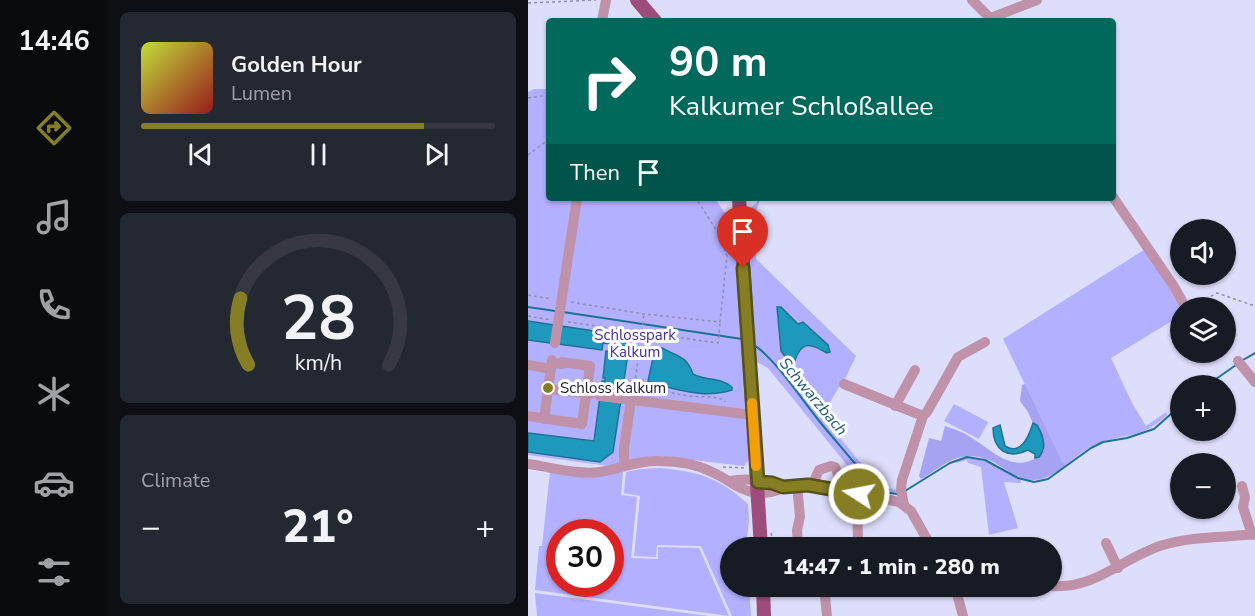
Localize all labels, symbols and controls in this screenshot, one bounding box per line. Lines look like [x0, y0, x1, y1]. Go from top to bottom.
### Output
text: 14:46 [18, 23, 90, 60]
text: 90 m [669, 34, 768, 91]
icon: right [570, 42, 648, 120]
text: Golden Hour [231, 50, 362, 80]
text: Lumen [231, 80, 292, 107]
text: Kalkumer Schloßallee [669, 88, 934, 125]
icon: directions [33, 107, 75, 149]
icon: previous [184, 138, 217, 171]
icon: pause [302, 138, 335, 171]
icon: next [420, 138, 453, 171]
icon: arrive [632, 156, 665, 189]
text: Then [570, 158, 620, 188]
icon: music [33, 196, 75, 238]
pin [717, 206, 768, 268]
icon: arrive [726, 215, 759, 248]
map controls [1170, 219, 1236, 519]
button: sound [1170, 219, 1236, 285]
text: 28 [281, 276, 355, 361]
icon: phone [33, 284, 75, 326]
button: layers [1170, 297, 1236, 363]
park label: Schlosspark Kalkum [594, 325, 676, 362]
text: km/h [294, 348, 342, 378]
water label: Schwarzbach [774, 353, 852, 440]
icon: climate [33, 373, 75, 415]
button: + [1170, 375, 1236, 441]
place label: Schloss Kalkum [560, 378, 666, 398]
marker: Schloss Kalkum [541, 381, 555, 395]
button: − [1170, 453, 1236, 519]
icon: car [33, 462, 75, 504]
position arrow [827, 462, 891, 526]
text: Climate [141, 467, 210, 494]
text: 21° [282, 497, 354, 558]
text: − [141, 505, 161, 550]
text: + [475, 505, 495, 550]
speed limit sign: 30 [546, 519, 624, 597]
icon: filters [33, 551, 75, 593]
text: 14:47 · 1 min · 280 m [782, 552, 1000, 582]

